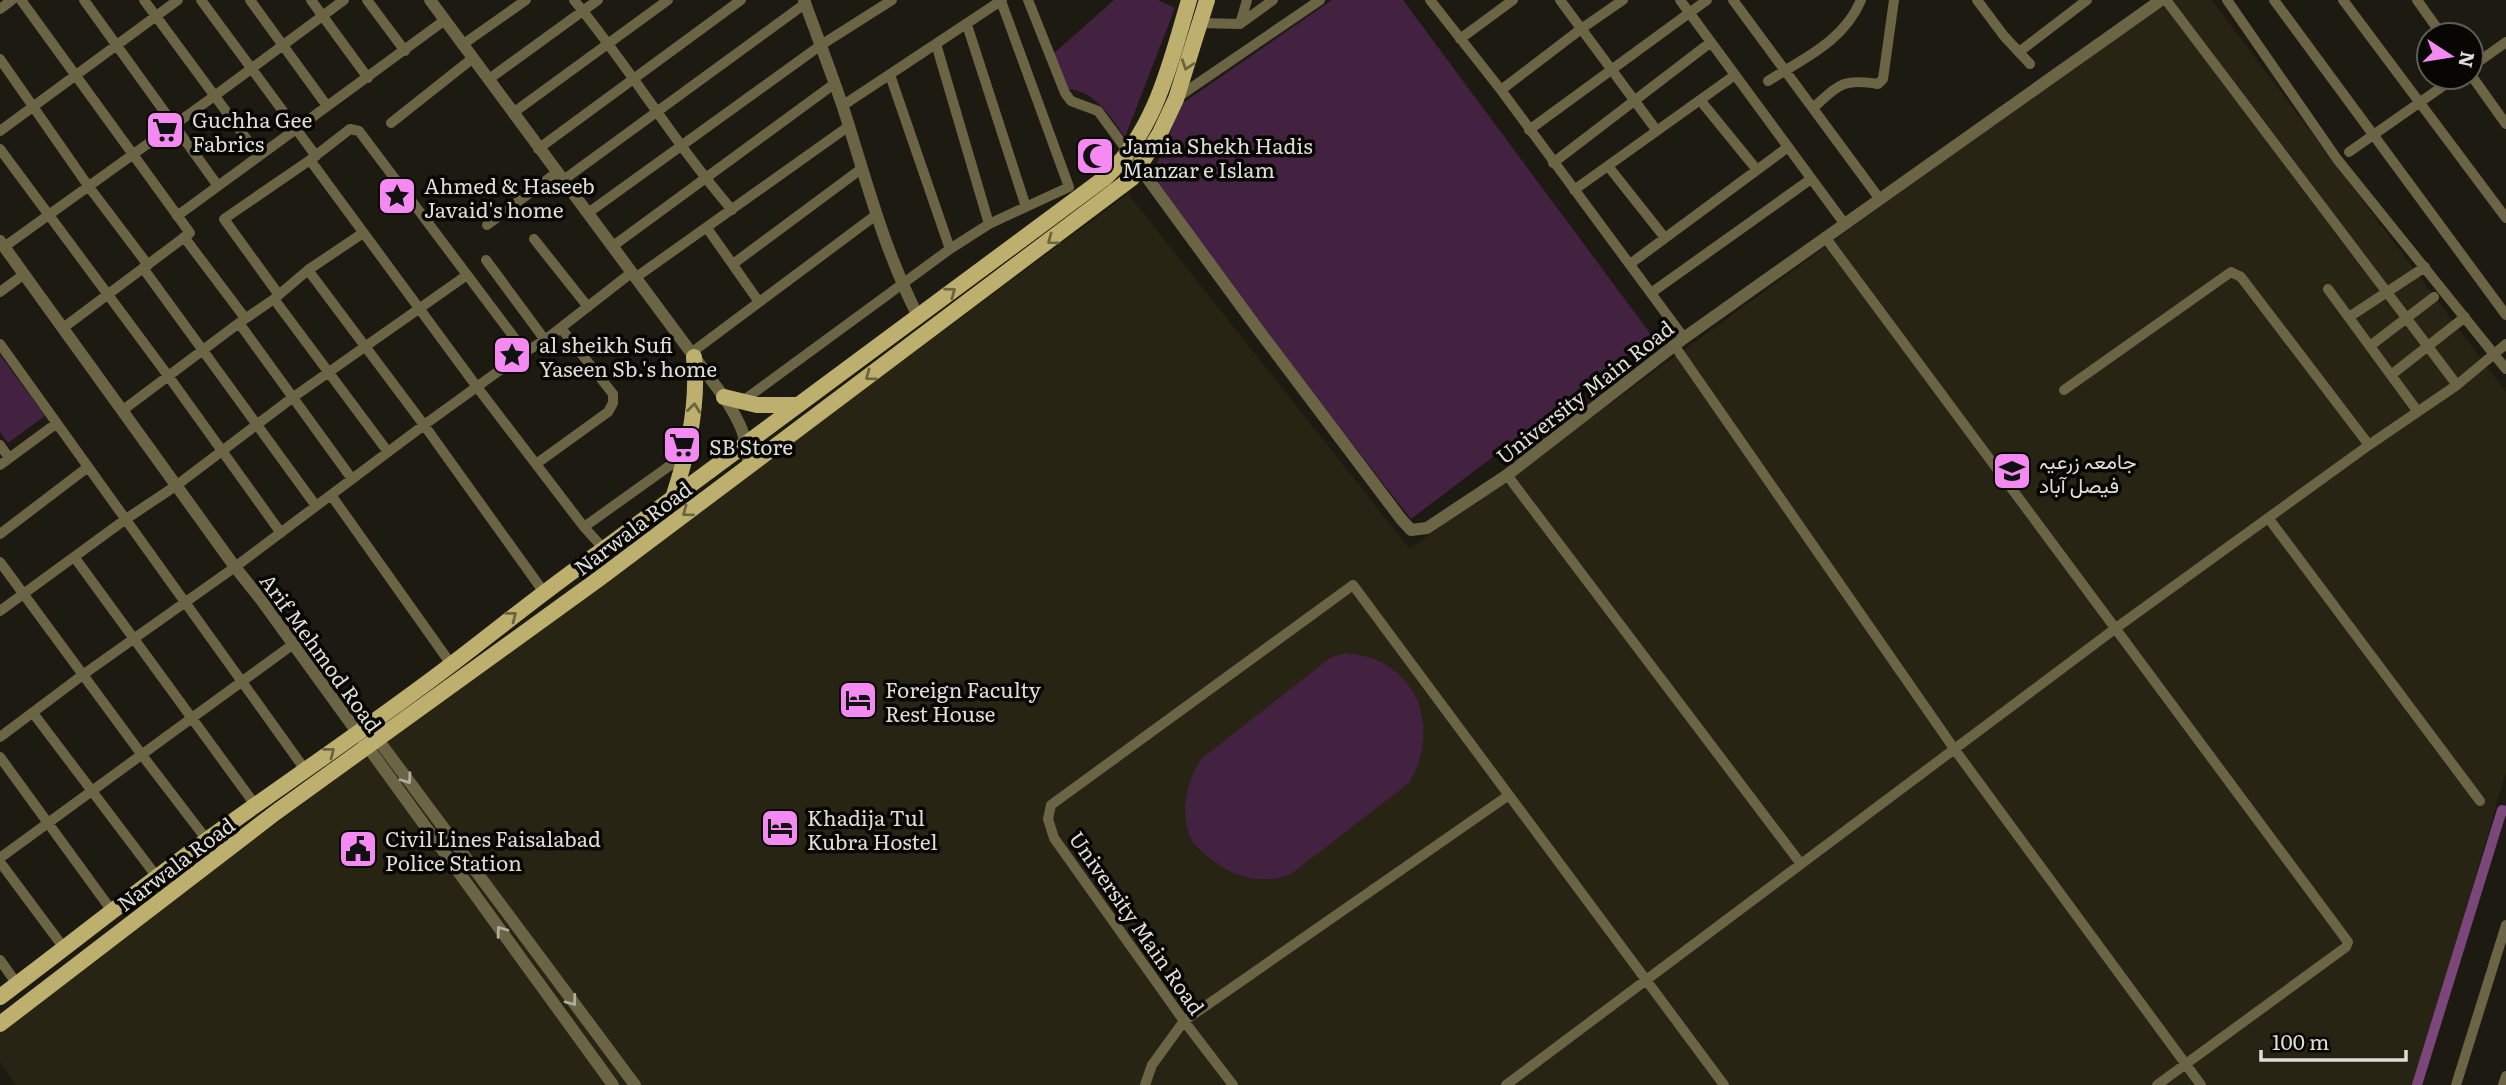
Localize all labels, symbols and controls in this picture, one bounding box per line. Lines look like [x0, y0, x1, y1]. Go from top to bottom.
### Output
north arrow [2415, 21, 2485, 91]
text: N [2452, 49, 2483, 71]
one-way arrow [1181, 59, 1195, 71]
place label: Guchha Gee Fabrics [192, 103, 312, 158]
supermarket icon: Guchha Gee Fabrics [144, 109, 186, 151]
place label: Jamia Shekh Hadis Manzar e Islam [1122, 129, 1313, 184]
mosque icon: Jamia Shekh Hadis Manzar e Islam [1074, 135, 1116, 177]
place label: Ahmed & Haseeb Javaid's home [424, 169, 595, 224]
place icon: Ahmed & Haseeb Javaid's home [376, 175, 418, 217]
one-way arrow [1047, 231, 1059, 244]
one-way arrow [943, 287, 956, 300]
street label: University Main Road [1489, 312, 1680, 470]
place label: al sheikh Sufi Yaseen Sb.'s home [539, 328, 717, 383]
place icon: al sheikh Sufi Yaseen Sb.'s home [491, 334, 533, 376]
one-way arrow [865, 368, 878, 381]
one-way arrow [686, 402, 701, 414]
supermarket icon: SB Store [661, 424, 703, 466]
place label: SB Store [709, 430, 793, 461]
place label: جامعہ زرعیہ فیصل آباد [2039, 444, 2137, 499]
school or university icon: جامعہ زرعیہ فیصل آباد [1991, 450, 2033, 492]
street label: Narwala Road [567, 472, 697, 582]
one-way arrow [683, 504, 695, 517]
street label: Arif Mehmod Road [254, 566, 390, 738]
one-way arrow [504, 611, 517, 624]
place label: Foreign Faculty Rest House [885, 673, 1042, 728]
hotel icon: Foreign Faculty Rest House [837, 679, 879, 721]
one-way arrow [323, 748, 335, 761]
one-way arrow [399, 771, 412, 784]
place label: Khadija Tul Kubra Hostel [807, 801, 937, 856]
hotel icon: Khadija Tul Kubra Hostel [759, 807, 801, 849]
street label: Narwala Road [110, 808, 240, 918]
place label: Civil Lines Faisalabad Police Station [385, 822, 601, 877]
street label: University Main Road [1063, 824, 1213, 1020]
public building icon: Civil Lines Faisalabad Police Station [337, 828, 379, 870]
one-way arrow [497, 926, 509, 939]
one-way arrow [564, 993, 576, 1006]
scale bar [2261, 1018, 2406, 1062]
text: 100 m [2272, 1025, 2329, 1056]

